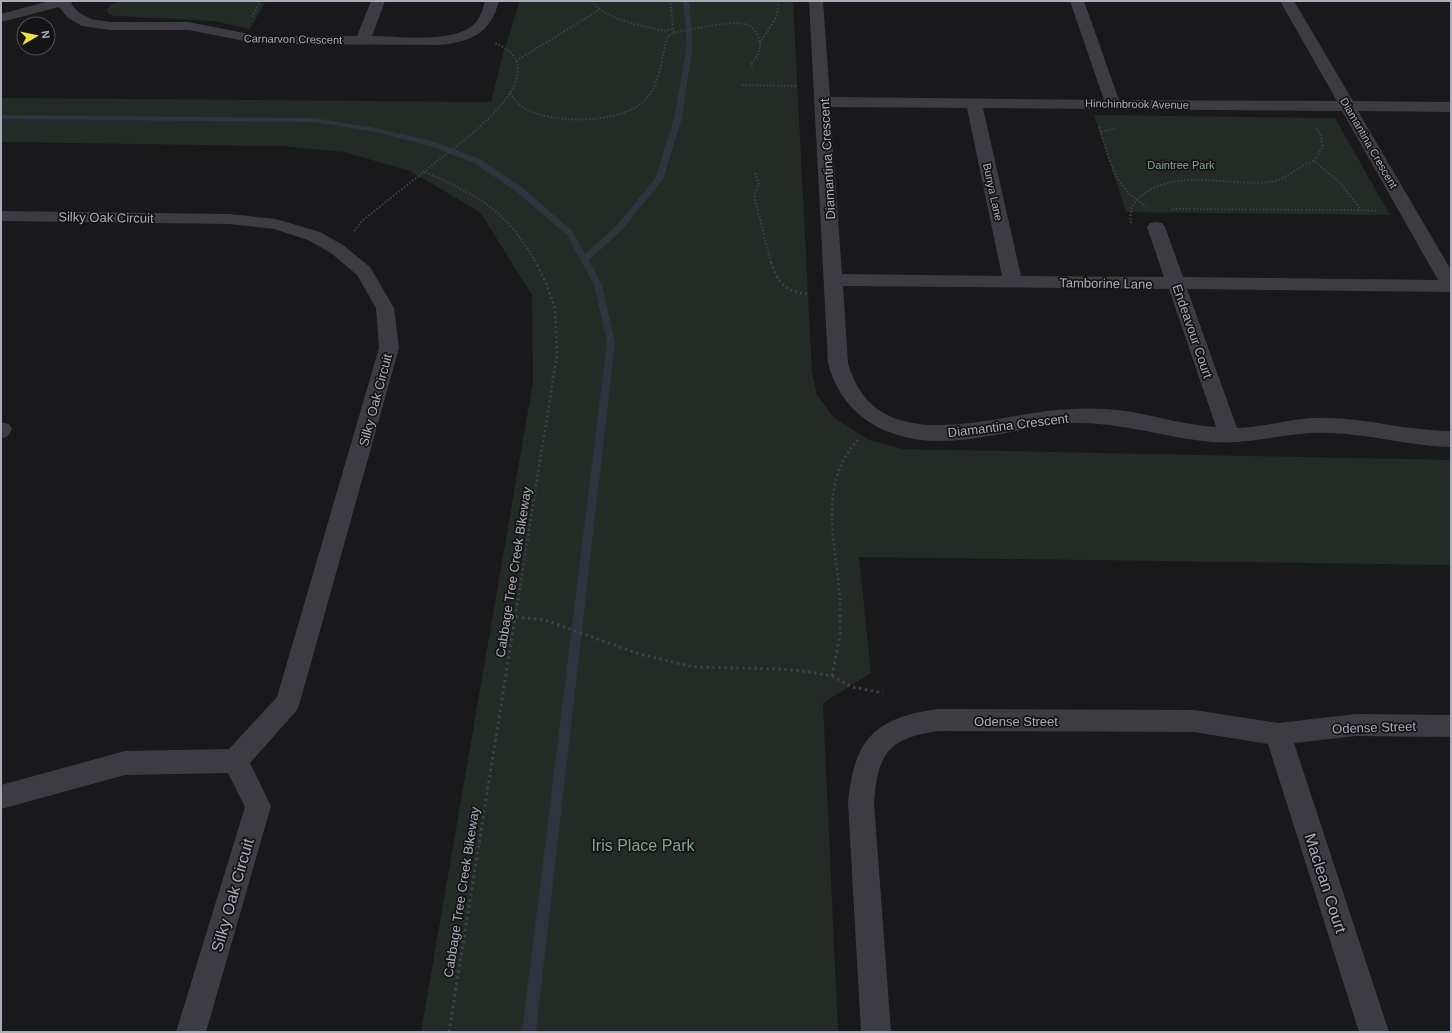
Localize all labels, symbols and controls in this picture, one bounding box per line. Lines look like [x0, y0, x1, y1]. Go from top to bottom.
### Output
north arrow [16, 16, 56, 56]
text: N [39, 30, 52, 39]
street label: Carnarvon Crescent [244, 32, 342, 46]
street label: Diamantina Crescent [1338, 96, 1400, 190]
street label: Hinchinbrook Avenue [1085, 97, 1189, 111]
street label: Diamantina Crescent [817, 98, 838, 220]
park label: Daintree Park [1147, 159, 1215, 171]
street label: Bunya Lane [981, 162, 1005, 222]
street label: Silky Oak Circuit [58, 209, 154, 226]
street label: Tamborine Lane [1059, 275, 1153, 292]
street label: Endeavour Court [1169, 282, 1216, 380]
street label: Silky Oak Circuit [356, 352, 395, 448]
street label: Diamantina Crescent [947, 411, 1070, 440]
street label: Cabbage Tree Creek Bikeway [493, 485, 534, 659]
street label: Odense Street [974, 714, 1058, 729]
street label: Odense Street [1332, 719, 1417, 736]
street label: Cabbage Tree Creek Bikeway [441, 805, 482, 979]
street label: Maclean Court [1301, 831, 1350, 936]
street label: Silky Oak Circuit [208, 836, 257, 954]
park label: Iris Place Park [591, 837, 696, 854]

